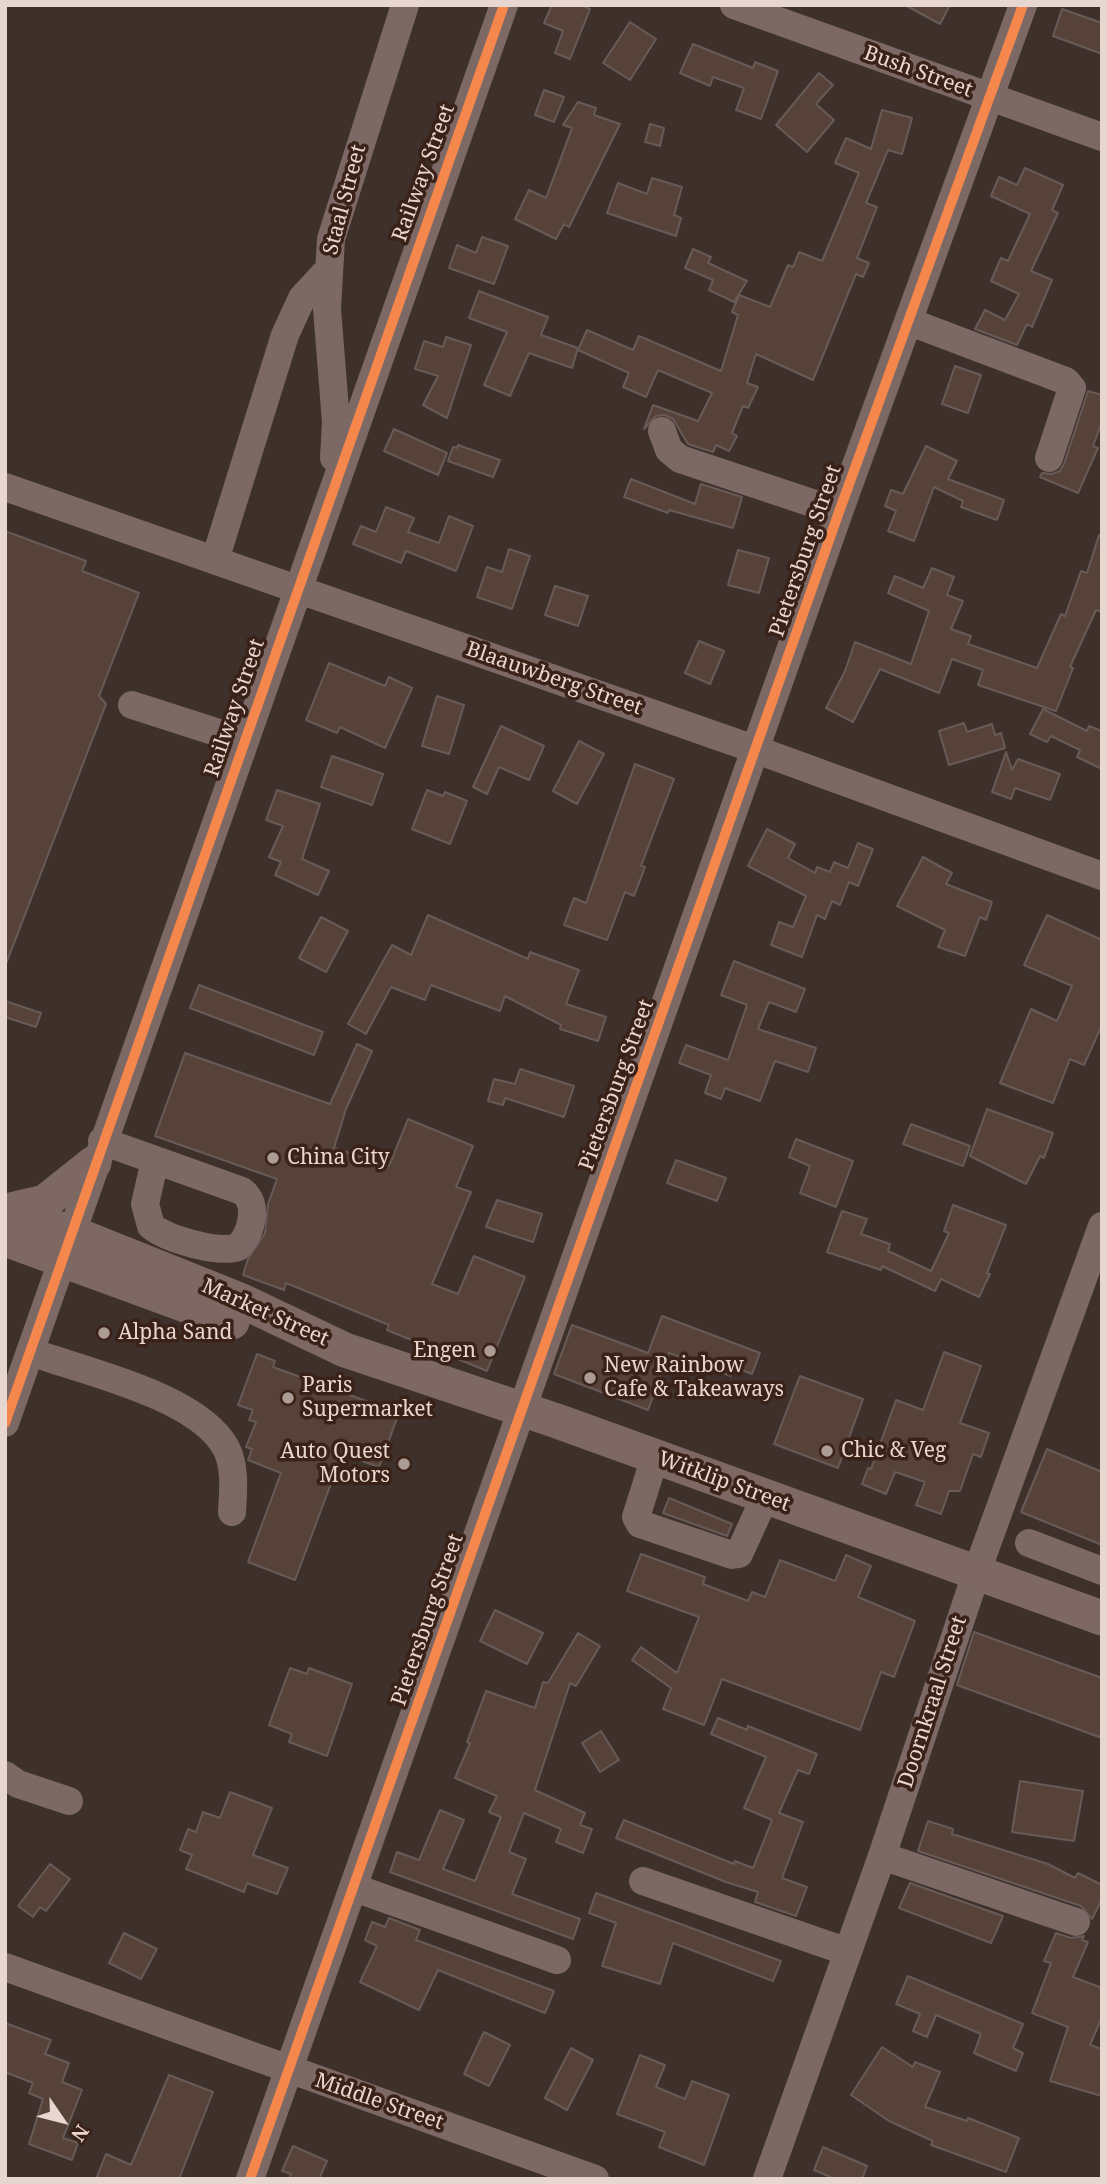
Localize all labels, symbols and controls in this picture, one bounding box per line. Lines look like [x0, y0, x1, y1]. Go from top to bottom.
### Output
street label: Bush Street [860, 41, 976, 103]
street label: Railway Street [387, 101, 461, 245]
street label: Staal Street [318, 142, 372, 258]
street label: Pietersburg Street [765, 462, 847, 640]
street label: Railway Street [200, 636, 270, 780]
street label: Blaauwberg Street [463, 637, 645, 721]
street label: Pietersburg Street [574, 996, 660, 1174]
place label: China City [287, 1145, 390, 1171]
marker: China City [265, 1150, 281, 1166]
street label: Market Street [198, 1274, 332, 1352]
place label: Alpha Sand [118, 1320, 233, 1346]
marker: Alpha Sand [96, 1325, 112, 1341]
place label: Engen [413, 1338, 476, 1364]
marker: Engen [482, 1343, 498, 1359]
place label: New Rainbow Cafe & Takeaways [604, 1353, 784, 1403]
marker: New Rainbow Cafe & Takeaways [582, 1370, 598, 1386]
place label: Paris Supermarket [302, 1373, 433, 1423]
marker: Paris Supermarket [280, 1390, 296, 1406]
place label: Chic & Veg [841, 1438, 946, 1464]
place label: Auto Quest Motors [280, 1439, 390, 1489]
marker: Chic & Veg [819, 1443, 835, 1459]
street label: Witklip Street [655, 1446, 793, 1518]
marker: Auto Quest Motors [396, 1456, 412, 1472]
street label: Pietersburg Street [387, 1531, 469, 1709]
street label: Doornkraal Street [893, 1613, 973, 1791]
street label: Middle Street [312, 2068, 446, 2136]
north arrow [28, 2086, 98, 2156]
text: N [65, 2119, 95, 2147]

